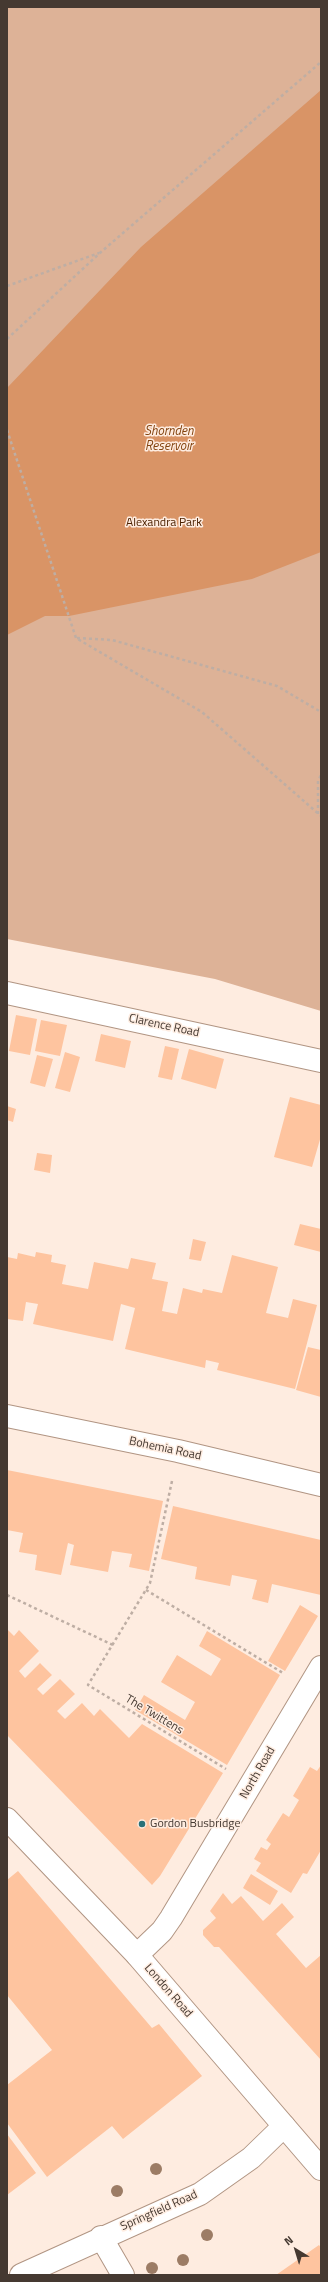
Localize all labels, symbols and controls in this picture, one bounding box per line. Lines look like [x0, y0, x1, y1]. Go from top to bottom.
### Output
water label: Shornden Reservoir [145, 424, 193, 455]
park label: Alexandra Park [126, 516, 202, 530]
street label: Clarence Road [127, 1012, 201, 1040]
street label: Bohemia Road [128, 1434, 202, 1464]
street label: The Twittens [122, 1692, 186, 1738]
street label: North Road [237, 1744, 279, 1802]
place label: Gordon Busbridge [150, 1817, 241, 1831]
marker: Gordon Busbridge [137, 1819, 147, 1829]
street label: London Road [141, 1961, 195, 2021]
street label: Springfield Road [118, 2188, 200, 2234]
north arrow [276, 2230, 316, 2270]
text: N [281, 2232, 297, 2249]

